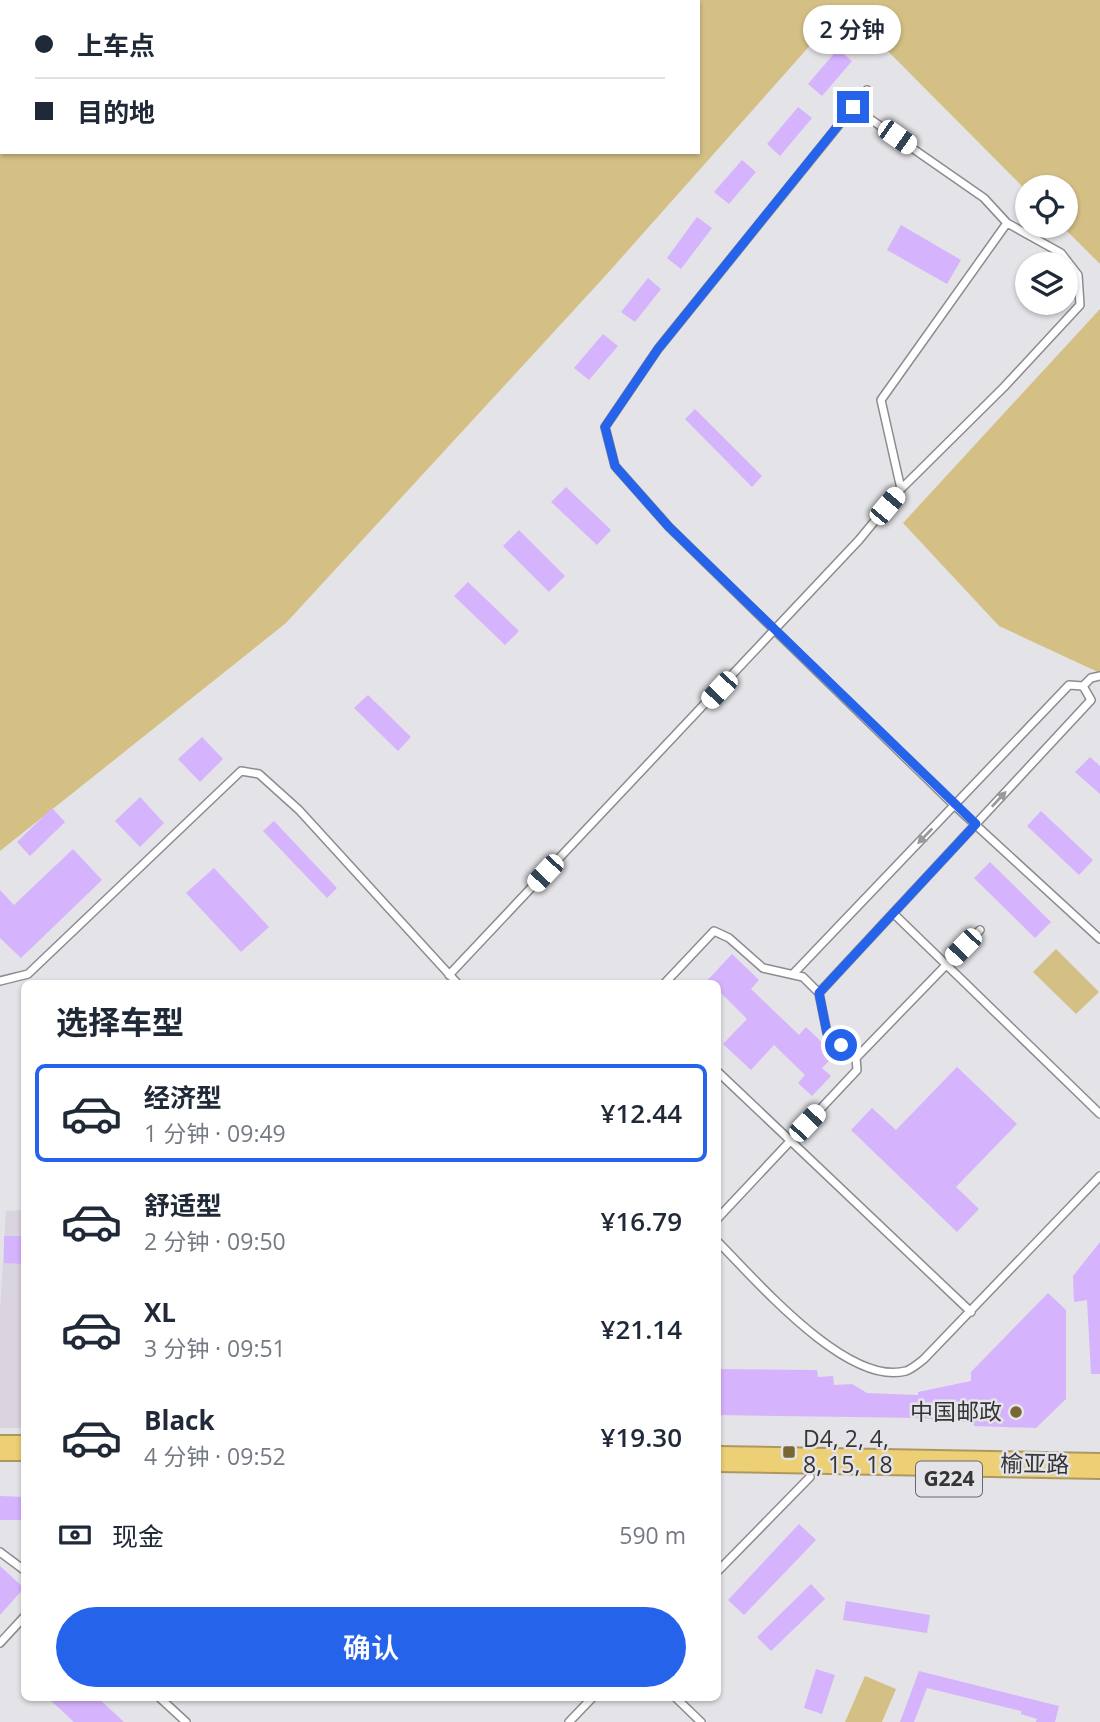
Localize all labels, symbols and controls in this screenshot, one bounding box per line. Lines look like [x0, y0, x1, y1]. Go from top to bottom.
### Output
callout: 2 分钟 [804, 6, 902, 55]
text: 2 分钟 [819, 13, 885, 45]
text: 上车点 [77, 27, 155, 63]
route end [837, 91, 869, 123]
text: 目的地 [77, 94, 155, 130]
car [874, 116, 921, 158]
map controls [1015, 175, 1078, 315]
button: locate [1015, 175, 1078, 238]
button: layers [1015, 252, 1078, 315]
car [866, 483, 909, 529]
car [697, 667, 742, 713]
one-way arrow [991, 790, 1007, 808]
one-way arrow [918, 827, 934, 844]
car [523, 850, 568, 896]
car [941, 925, 986, 969]
text: 选择车型 [56, 1000, 184, 1043]
route start [825, 1029, 857, 1061]
text: 经济型 [144, 1079, 222, 1115]
icon: car [60, 1082, 123, 1145]
text: ¥12.44 [601, 1095, 682, 1131]
car [785, 1100, 830, 1146]
text: 1 分钟 · 09:49 [144, 1117, 286, 1149]
text: 舒适型 [144, 1187, 222, 1223]
icon: car [60, 1190, 123, 1253]
text: ¥16.79 [601, 1203, 682, 1239]
text: 2 分钟 · 09:50 [144, 1225, 286, 1257]
text: XL [144, 1294, 176, 1330]
icon: car [60, 1298, 123, 1361]
text: ¥21.14 [601, 1311, 682, 1347]
text: 3 分钟 · 09:51 [144, 1332, 286, 1364]
place label: 中国邮政 [910, 1395, 1002, 1427]
text: Black [144, 1402, 215, 1438]
marker: 中国邮政 [1008, 1404, 1024, 1420]
icon: car [60, 1406, 123, 1469]
text: ¥19.30 [601, 1419, 682, 1455]
place label: D4, 2, 4, 8, 15, 18 [803, 1422, 893, 1480]
text: 4 分钟 · 09:52 [144, 1440, 286, 1472]
marker: D4, 2, 4, 8, 15, 18 [781, 1444, 797, 1460]
street label: 榆亚路 [1000, 1446, 1070, 1480]
road number: G224 [916, 1462, 982, 1496]
icon: cash [56, 1516, 94, 1554]
text: 现金 [112, 1518, 164, 1554]
text: 590 m [619, 1519, 686, 1551]
button: 确认 [56, 1607, 686, 1687]

